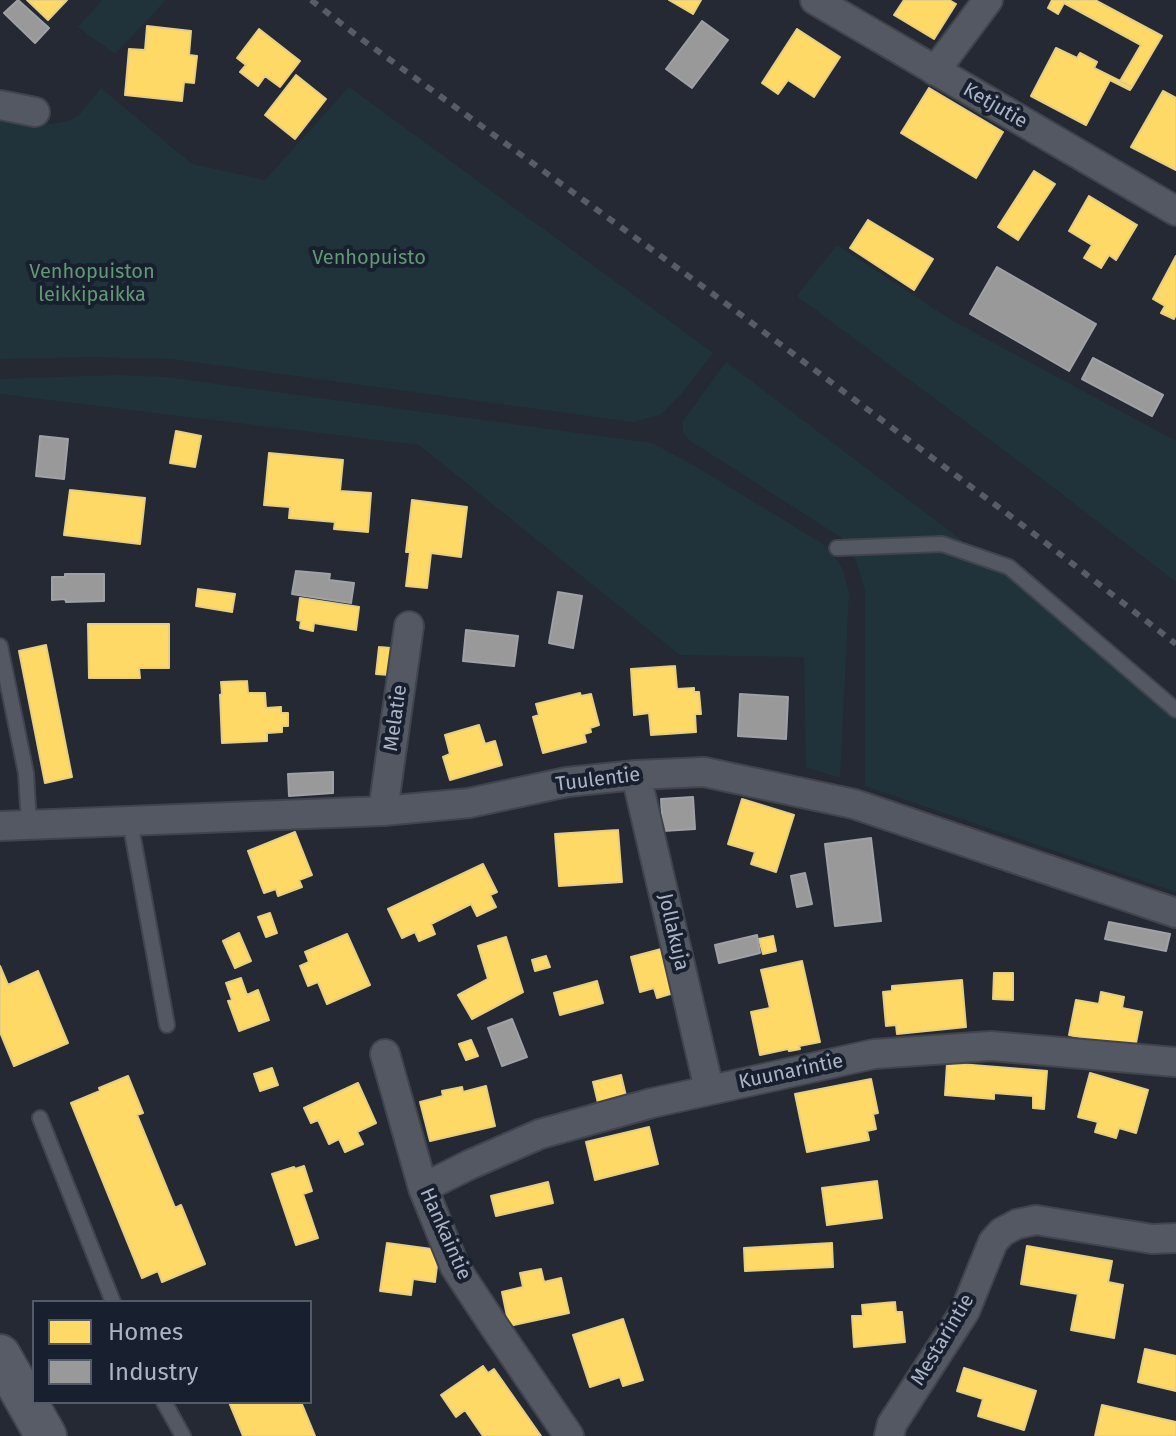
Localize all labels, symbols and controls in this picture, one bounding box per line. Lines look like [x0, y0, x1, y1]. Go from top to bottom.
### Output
street label: Ketjutie [958, 78, 1032, 134]
park label: Venhopuisto [312, 246, 426, 270]
park label: Venhopuiston leikkipaikka [29, 260, 155, 307]
street label: Melatie [379, 683, 413, 753]
street label: Tuulentie [554, 763, 642, 797]
street label: Jollakuja [652, 891, 694, 973]
street label: Kuunarintie [737, 1049, 845, 1095]
street label: Hankaintie [414, 1184, 476, 1284]
street label: Mestarintie [906, 1290, 980, 1390]
legend [32, 1300, 312, 1404]
text: Homes [108, 1318, 183, 1346]
text: Industry [108, 1358, 198, 1386]

